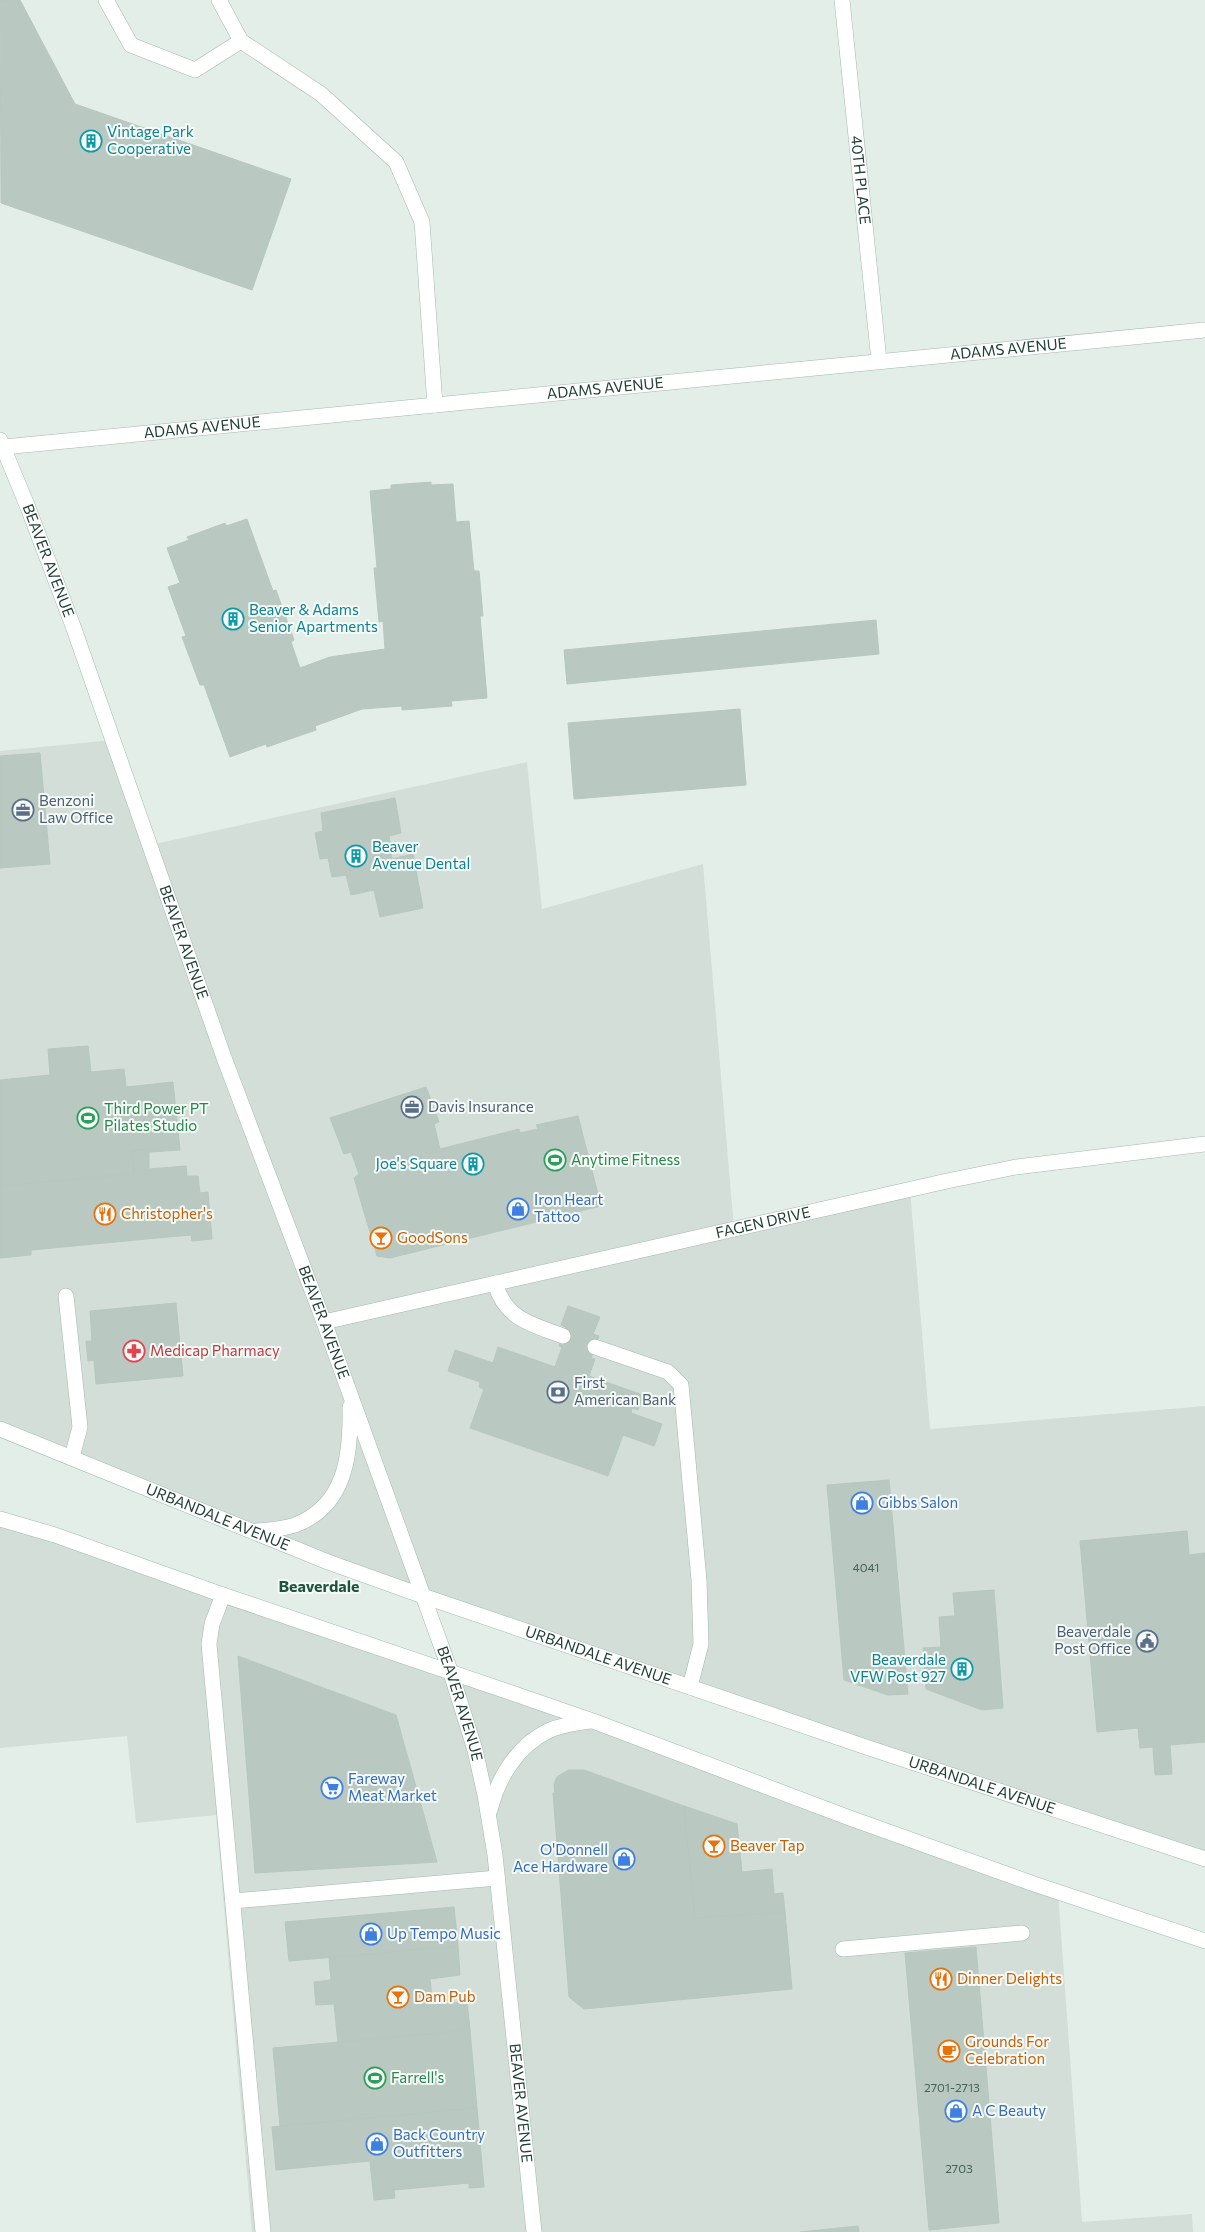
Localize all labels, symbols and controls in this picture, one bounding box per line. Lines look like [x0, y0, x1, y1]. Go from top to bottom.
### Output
place label: Vintage Park Cooperative [107, 122, 194, 157]
building icon: Vintage Park Cooperative [79, 129, 103, 153]
street label: 40TH PLACE [848, 135, 875, 225]
street label: ADAMS AVENUE [949, 334, 1067, 363]
street label: ADAMS AVENUE [546, 373, 664, 402]
street label: ADAMS AVENUE [143, 412, 261, 441]
street label: BEAVER AVENUE [19, 501, 79, 620]
place label: Beaver & Adams Senior Apartments [249, 600, 378, 635]
building icon: Beaver & Adams Senior Apartments [221, 607, 245, 631]
place label: Benzoni Law Office [39, 791, 113, 826]
office icon: Benzoni Law Office [11, 798, 35, 822]
place label: Beaver Avenue Dental [372, 837, 470, 872]
building icon: Beaver Avenue Dental [344, 844, 368, 868]
street label: BEAVER AVENUE [156, 883, 213, 1002]
office icon: Davis Insurance [400, 1095, 424, 1119]
place label: Davis Insurance [428, 1097, 534, 1115]
place label: Third Power PT Pilates Studio [104, 1099, 209, 1134]
sports icon: Third Power PT Pilates Studio [76, 1106, 100, 1130]
sports icon: Anytime Fitness [543, 1148, 567, 1172]
place label: Anytime Fitness [571, 1150, 680, 1168]
building icon: Joe's Square [461, 1152, 485, 1176]
place label: Joe's Square [376, 1154, 457, 1172]
place label: Iron Heart Tattoo [534, 1190, 604, 1225]
shop icon: Iron Heart Tattoo [506, 1197, 530, 1221]
restaurant icon: Christopher's [93, 1202, 117, 1226]
street label: FAGEN DRIVE [714, 1202, 812, 1241]
place label: Christopher's [121, 1204, 213, 1222]
bar icon: GoodSons [369, 1226, 393, 1250]
place label: GoodSons [397, 1228, 468, 1246]
street label: BEAVER AVENUE [295, 1263, 354, 1381]
pharmacy icon: Medicap Pharmacy [122, 1339, 146, 1363]
place label: Medicap Pharmacy [150, 1341, 280, 1359]
place label: First American Bank [574, 1373, 676, 1408]
bank icon: First American Bank [546, 1380, 570, 1404]
street label: URBANDALE AVENUE [144, 1479, 293, 1554]
shop icon: Gibbs Salon [850, 1491, 874, 1515]
place label: Gibbs Salon [878, 1493, 958, 1511]
house number: 4041 [852, 1560, 880, 1574]
district label: Beaverdale [279, 1576, 359, 1595]
street label: URBANDALE AVENUE [523, 1622, 674, 1688]
place label: Beaverdale Post Office [1054, 1622, 1131, 1657]
public building icon: Beaverdale Post Office [1135, 1629, 1159, 1653]
street label: BEAVER AVENUE [434, 1643, 487, 1763]
place label: Beaverdale VFW Post 927 [850, 1650, 946, 1685]
building icon: Beaverdale VFW Post 927 [950, 1657, 974, 1681]
street label: URBANDALE AVENUE [907, 1752, 1058, 1817]
place label: Fareway Meat Market [348, 1769, 437, 1804]
supermarket icon: Fareway Meat Market [320, 1776, 344, 1800]
bar icon: Beaver Tap [702, 1834, 726, 1858]
place label: Beaver Tap [730, 1836, 805, 1854]
place label: O'Donnell Ace Hardware [513, 1840, 608, 1875]
shop icon: O'Donnell Ace Hardware [612, 1847, 636, 1871]
shop icon: Up Tempo Music [359, 1922, 383, 1946]
place label: Up Tempo Music [387, 1924, 501, 1942]
restaurant icon: Dinner Delights [929, 1967, 953, 1991]
place label: Dinner Delights [957, 1969, 1062, 1987]
bar icon: Dam Pub [386, 1985, 410, 2009]
place label: Dam Pub [414, 1987, 476, 2005]
place label: Grounds For Celebration [965, 2032, 1049, 2067]
cafe icon: Grounds For Celebration [937, 2039, 961, 2063]
street label: BEAVER AVENUE [507, 2043, 537, 2164]
sports icon: Farrell's [363, 2066, 387, 2090]
place label: Farrell's [391, 2068, 444, 2086]
house number: 2701-2713 [924, 2080, 980, 2094]
shop icon: A C Beauty [944, 2099, 968, 2123]
place label: A C Beauty [972, 2101, 1046, 2119]
place label: Back Country Outfitters [393, 2125, 485, 2160]
shop icon: Back Country Outfitters [365, 2132, 389, 2156]
house number: 2703 [945, 2161, 973, 2175]

